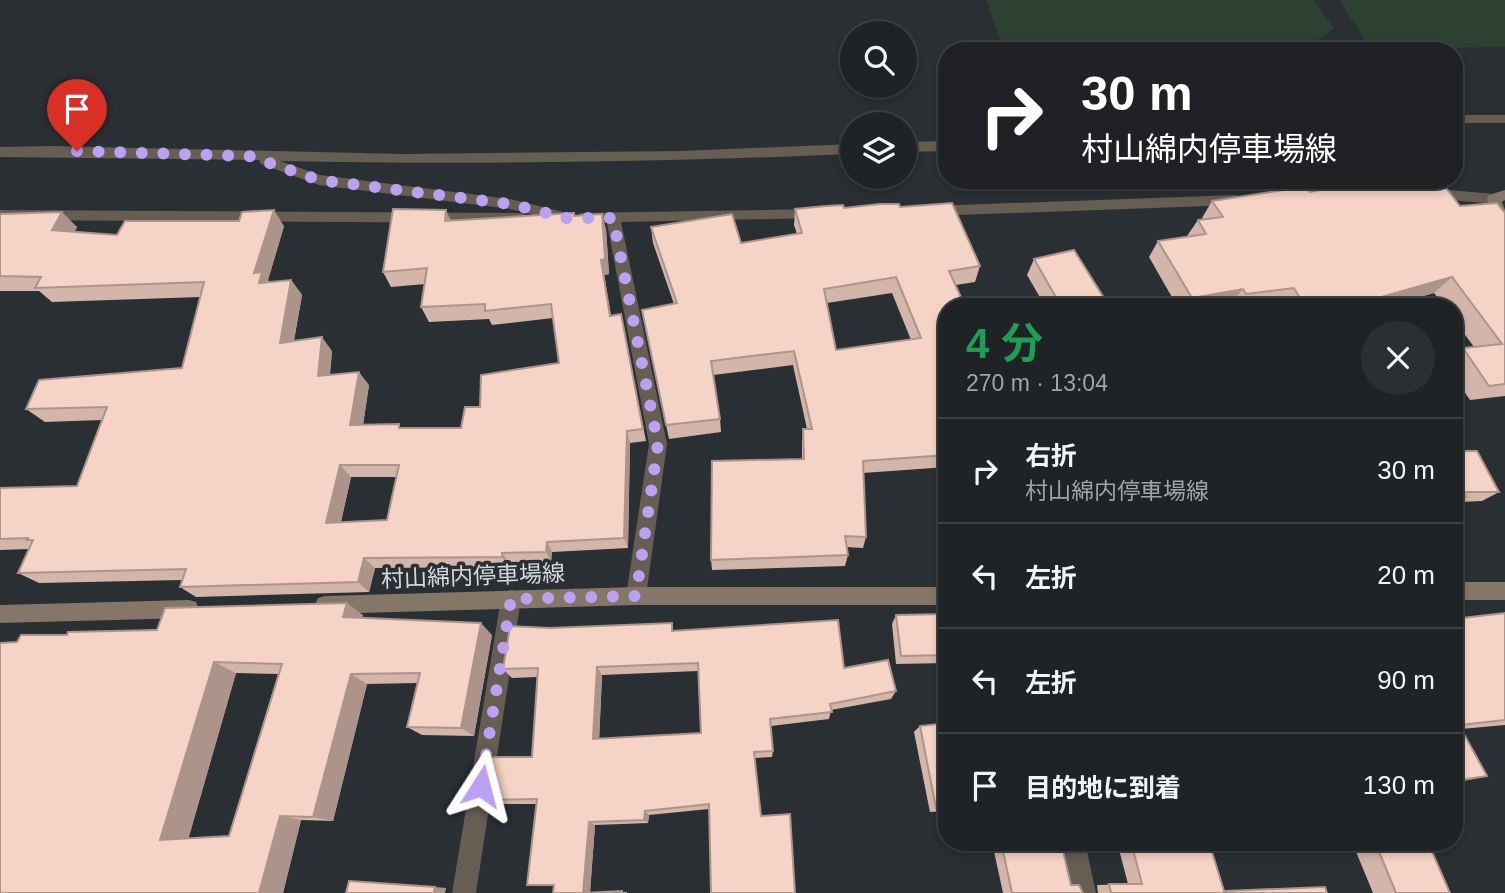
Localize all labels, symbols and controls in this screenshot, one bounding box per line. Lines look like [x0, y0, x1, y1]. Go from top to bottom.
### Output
map controls [840, 21, 917, 189]
button: search [840, 21, 917, 98]
text: 30 m [1081, 66, 1193, 120]
icon: right [966, 70, 1057, 161]
pin [47, 79, 107, 151]
icon: arrive [58, 90, 96, 128]
button: layers [840, 112, 917, 189]
text: 村山綿内停車場線 [1081, 131, 1337, 167]
text: 4 分 [966, 320, 1043, 367]
button: close [1361, 321, 1435, 395]
text: 270 m · 13:04 [966, 370, 1108, 396]
text: 右折 [1025, 441, 1077, 471]
icon: right [966, 452, 1004, 490]
text: 30 m [1377, 455, 1435, 485]
text: 村山綿内停車場線 [1025, 478, 1209, 504]
icon: left [966, 557, 1004, 595]
street label: 村山綿内停車場線 [381, 560, 565, 592]
text: 20 m [1377, 560, 1435, 590]
text: 左折 [1025, 563, 1077, 593]
icon: left [966, 662, 1004, 700]
text: 90 m [1377, 665, 1435, 695]
text: 左折 [1025, 668, 1077, 698]
position arrow [444, 749, 518, 823]
icon: arrive [966, 767, 1004, 805]
text: 130 m [1363, 770, 1435, 800]
text: 目的地に到着 [1025, 773, 1181, 803]

